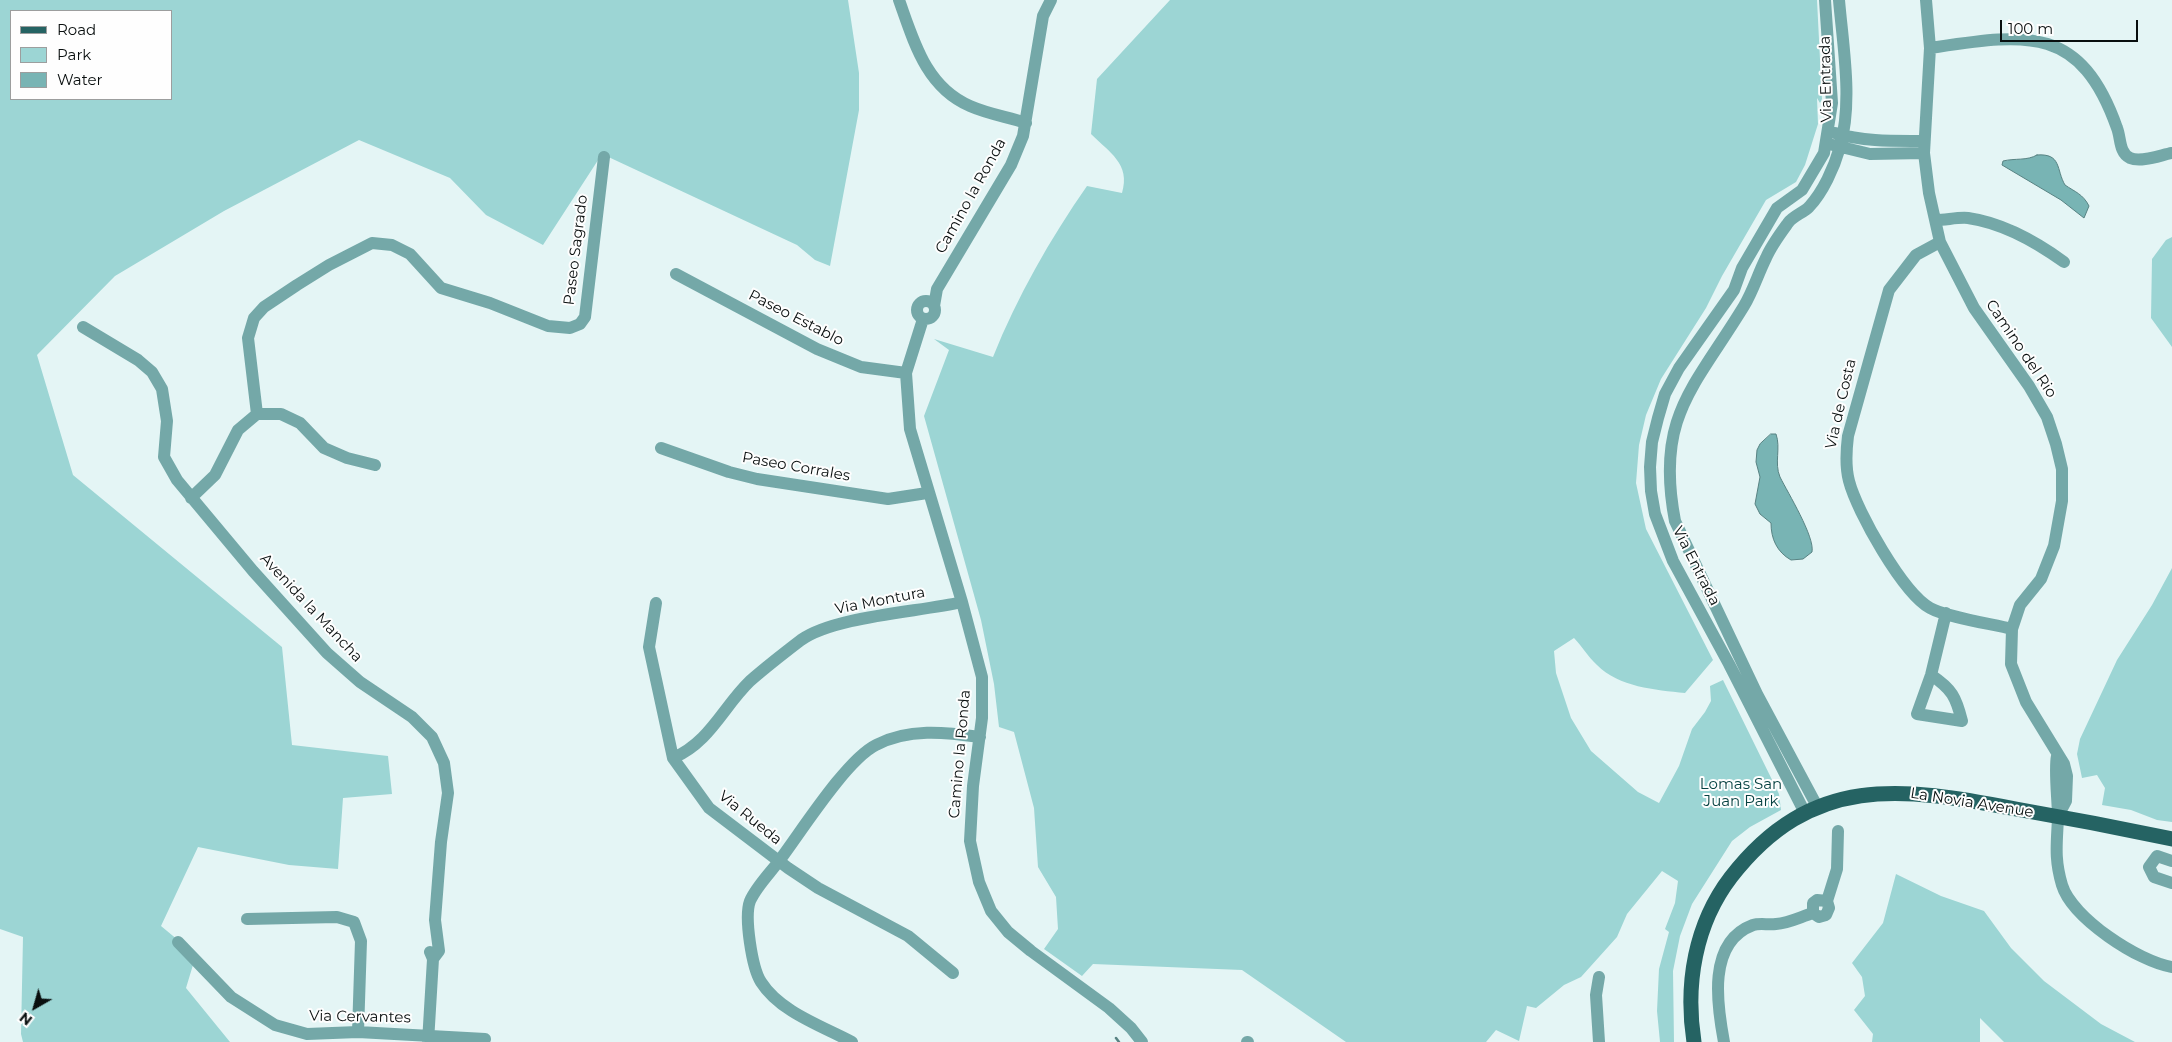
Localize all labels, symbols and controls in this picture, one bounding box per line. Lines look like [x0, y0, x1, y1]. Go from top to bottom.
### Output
legend [10, 10, 172, 100]
scale bar [2002, 10, 2140, 42]
text: 100 m [2008, 19, 2053, 38]
text: Road [57, 20, 96, 39]
street label: Via Entrada [1816, 36, 1836, 122]
text: Park [57, 45, 91, 64]
text: Water [57, 70, 103, 89]
street label: Camino la Ronda [932, 135, 1010, 257]
street label: Paseo Sagrado [560, 194, 592, 306]
street label: Paseo Establo [745, 286, 847, 350]
street label: Camino del Rio [1982, 297, 2060, 401]
street label: Via de Costa [1822, 357, 1860, 451]
street label: Paseo Corrales [741, 449, 851, 485]
street label: Via Entrada [1668, 523, 1724, 609]
street label: Avenida la Mancha [256, 550, 366, 666]
street label: Via Montura [833, 583, 927, 619]
street label: Camino la Ronda [945, 689, 975, 819]
park label: Lomas San Juan Park [1700, 776, 1782, 811]
street label: La Novia Avenue [1909, 784, 2035, 822]
street label: Via Rueda [715, 787, 785, 849]
north arrow [10, 982, 60, 1032]
street label: Via Cervantes [309, 1007, 411, 1027]
text: N [16, 1008, 36, 1029]

